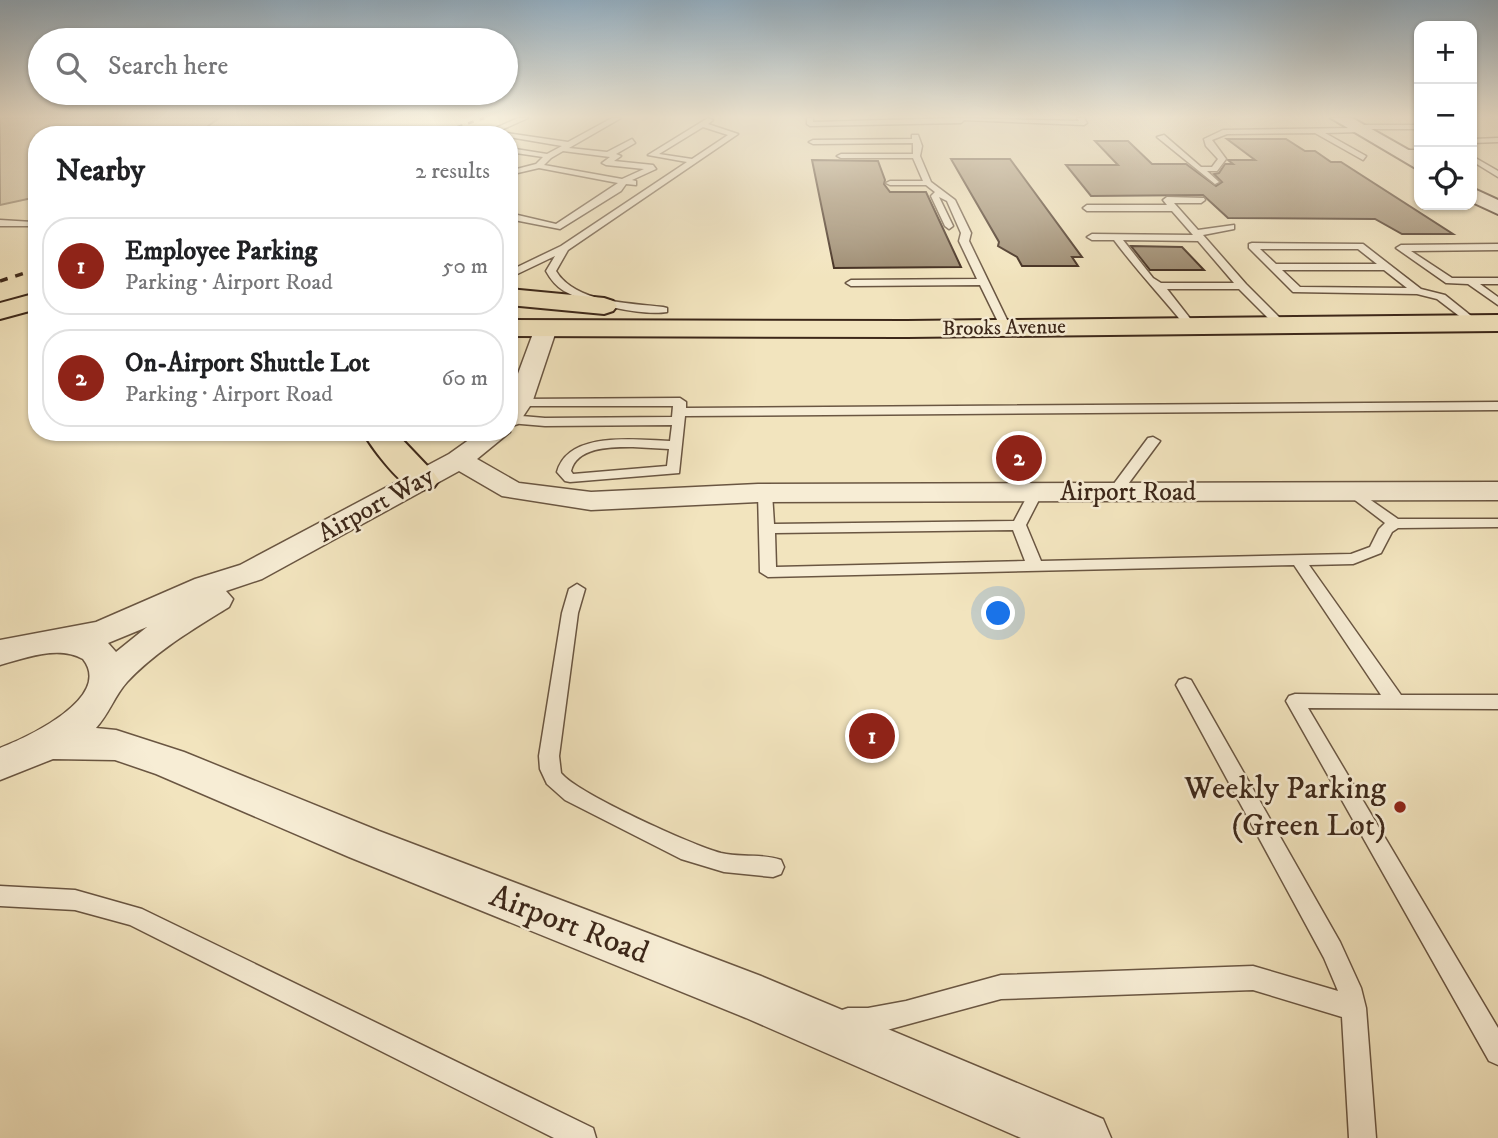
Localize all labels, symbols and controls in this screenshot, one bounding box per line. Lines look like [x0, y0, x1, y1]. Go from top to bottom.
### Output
map controls [1414, 21, 1477, 210]
button: + [1414, 21, 1477, 84]
search box [28, 28, 518, 105]
icon: search [52, 48, 90, 86]
text: Search here [108, 50, 228, 83]
button: − [1414, 84, 1477, 147]
button: locate [1414, 147, 1477, 210]
text: Nearby [56, 153, 145, 190]
text: 2 results [415, 157, 490, 186]
text: Employee Parking [125, 235, 317, 268]
text: 1 [77, 252, 85, 281]
text: 50 m [442, 252, 488, 281]
text: Parking · Airport Road [125, 268, 333, 297]
street label: Brooks Avenue [942, 314, 1066, 342]
text: On-Airport Shuttle Lot [125, 347, 370, 380]
text: 2 [75, 364, 87, 393]
text: 60 m [441, 364, 488, 393]
text: Parking · Airport Road [125, 380, 333, 409]
pin: 2 [996, 432, 1042, 484]
street label: Airport Way [312, 459, 440, 550]
street label: Airport Road [1060, 476, 1196, 509]
your location [981, 596, 1015, 630]
pin: 1 [849, 710, 895, 762]
place label: Weekly Parking (Green Lot) [1183, 769, 1386, 846]
marker: Weekly Parking (Green Lot) [1392, 799, 1408, 815]
street label: Airport Road [484, 876, 654, 974]

